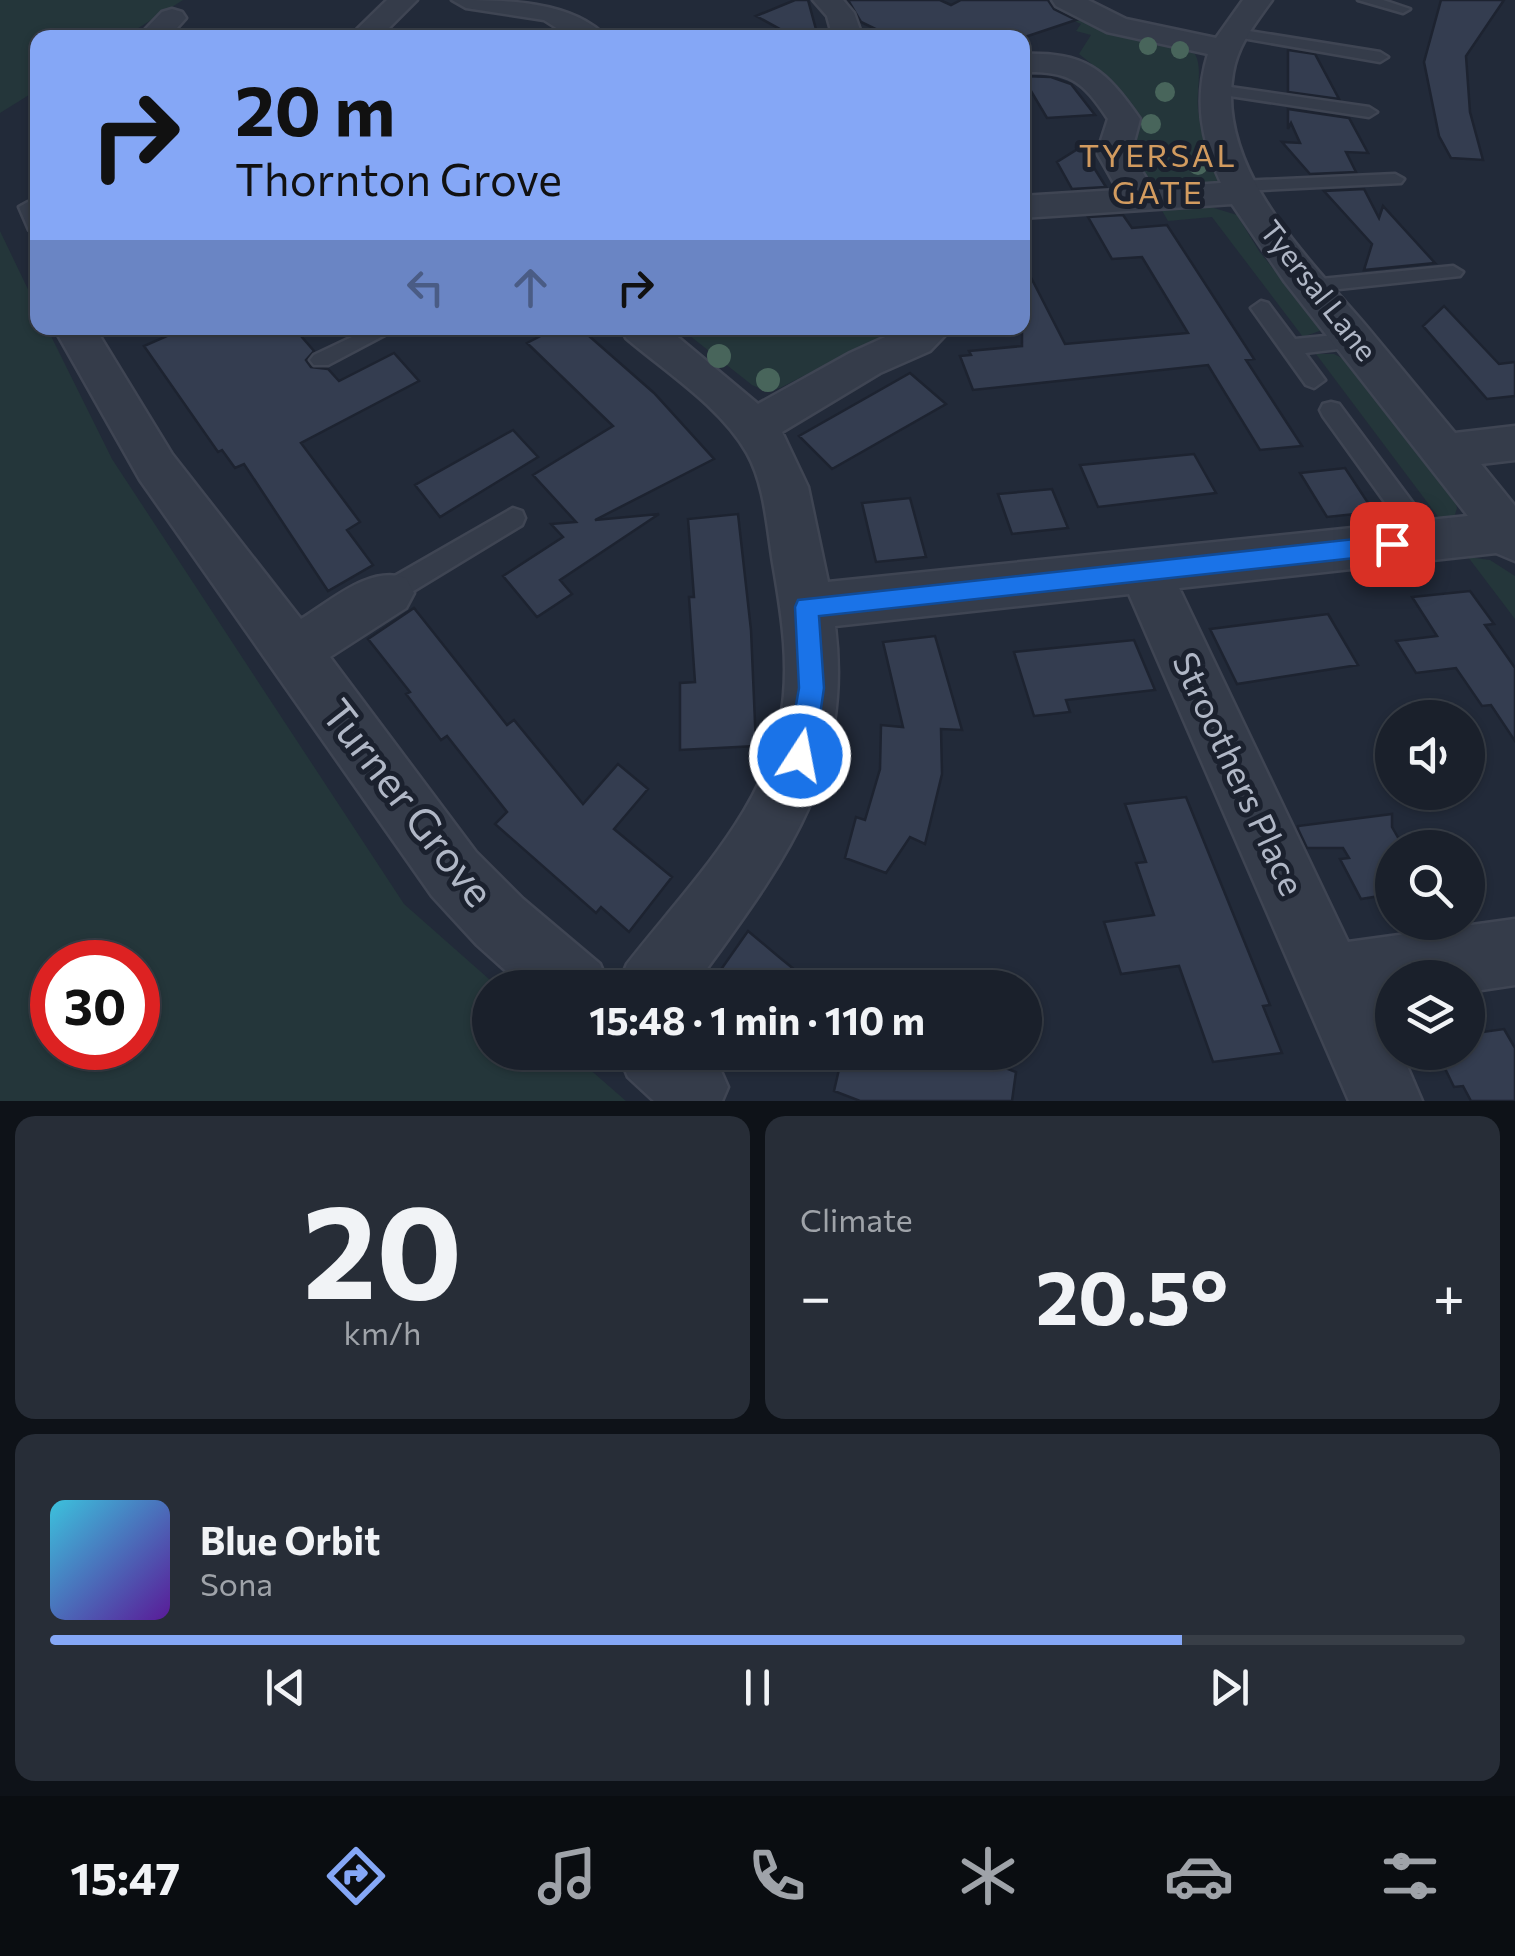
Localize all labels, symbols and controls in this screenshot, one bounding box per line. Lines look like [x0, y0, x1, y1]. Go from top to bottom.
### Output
text: 20 m [235, 65, 395, 150]
icon: right [70, 70, 200, 200]
district label: TYERSAL GATE [1079, 134, 1237, 211]
text: Thornton Grove [235, 150, 562, 205]
street label: Tyersal Lane [1254, 212, 1386, 367]
icon: left [398, 260, 453, 315]
icon: ahead [503, 260, 558, 315]
icon: right [608, 260, 663, 315]
pin [1350, 502, 1435, 587]
icon: arrive [1365, 517, 1420, 572]
street label: Stroothers Place [1165, 645, 1315, 901]
street label: Turner Grove [312, 688, 507, 916]
map controls [1375, 700, 1485, 1070]
button: sound [1375, 700, 1485, 810]
position arrow [748, 704, 852, 808]
button: search [1375, 830, 1485, 940]
speed limit sign: 30 [30, 940, 160, 1070]
button: layers [1375, 960, 1485, 1070]
text: 15:48 · 1 min · 110 m [589, 996, 925, 1043]
text: 20 [303, 1167, 462, 1326]
text: Climate [800, 1199, 913, 1239]
text: 20.5° [1036, 1249, 1228, 1340]
text: − [800, 1261, 831, 1328]
text: + [1433, 1261, 1465, 1328]
text: km/h [344, 1312, 421, 1352]
text: Blue Orbit [200, 1516, 380, 1563]
text: Sona [200, 1563, 273, 1603]
icon: previous [258, 1660, 313, 1715]
icon: pause [730, 1660, 785, 1715]
icon: next [1202, 1660, 1257, 1715]
icon: directions [321, 1841, 391, 1911]
icon: music [532, 1841, 602, 1911]
icon: phone [742, 1841, 812, 1911]
icon: climate [953, 1841, 1023, 1911]
icon: car [1164, 1841, 1234, 1911]
icon: filters [1375, 1841, 1445, 1911]
text: 15:47 [70, 1849, 180, 1904]

